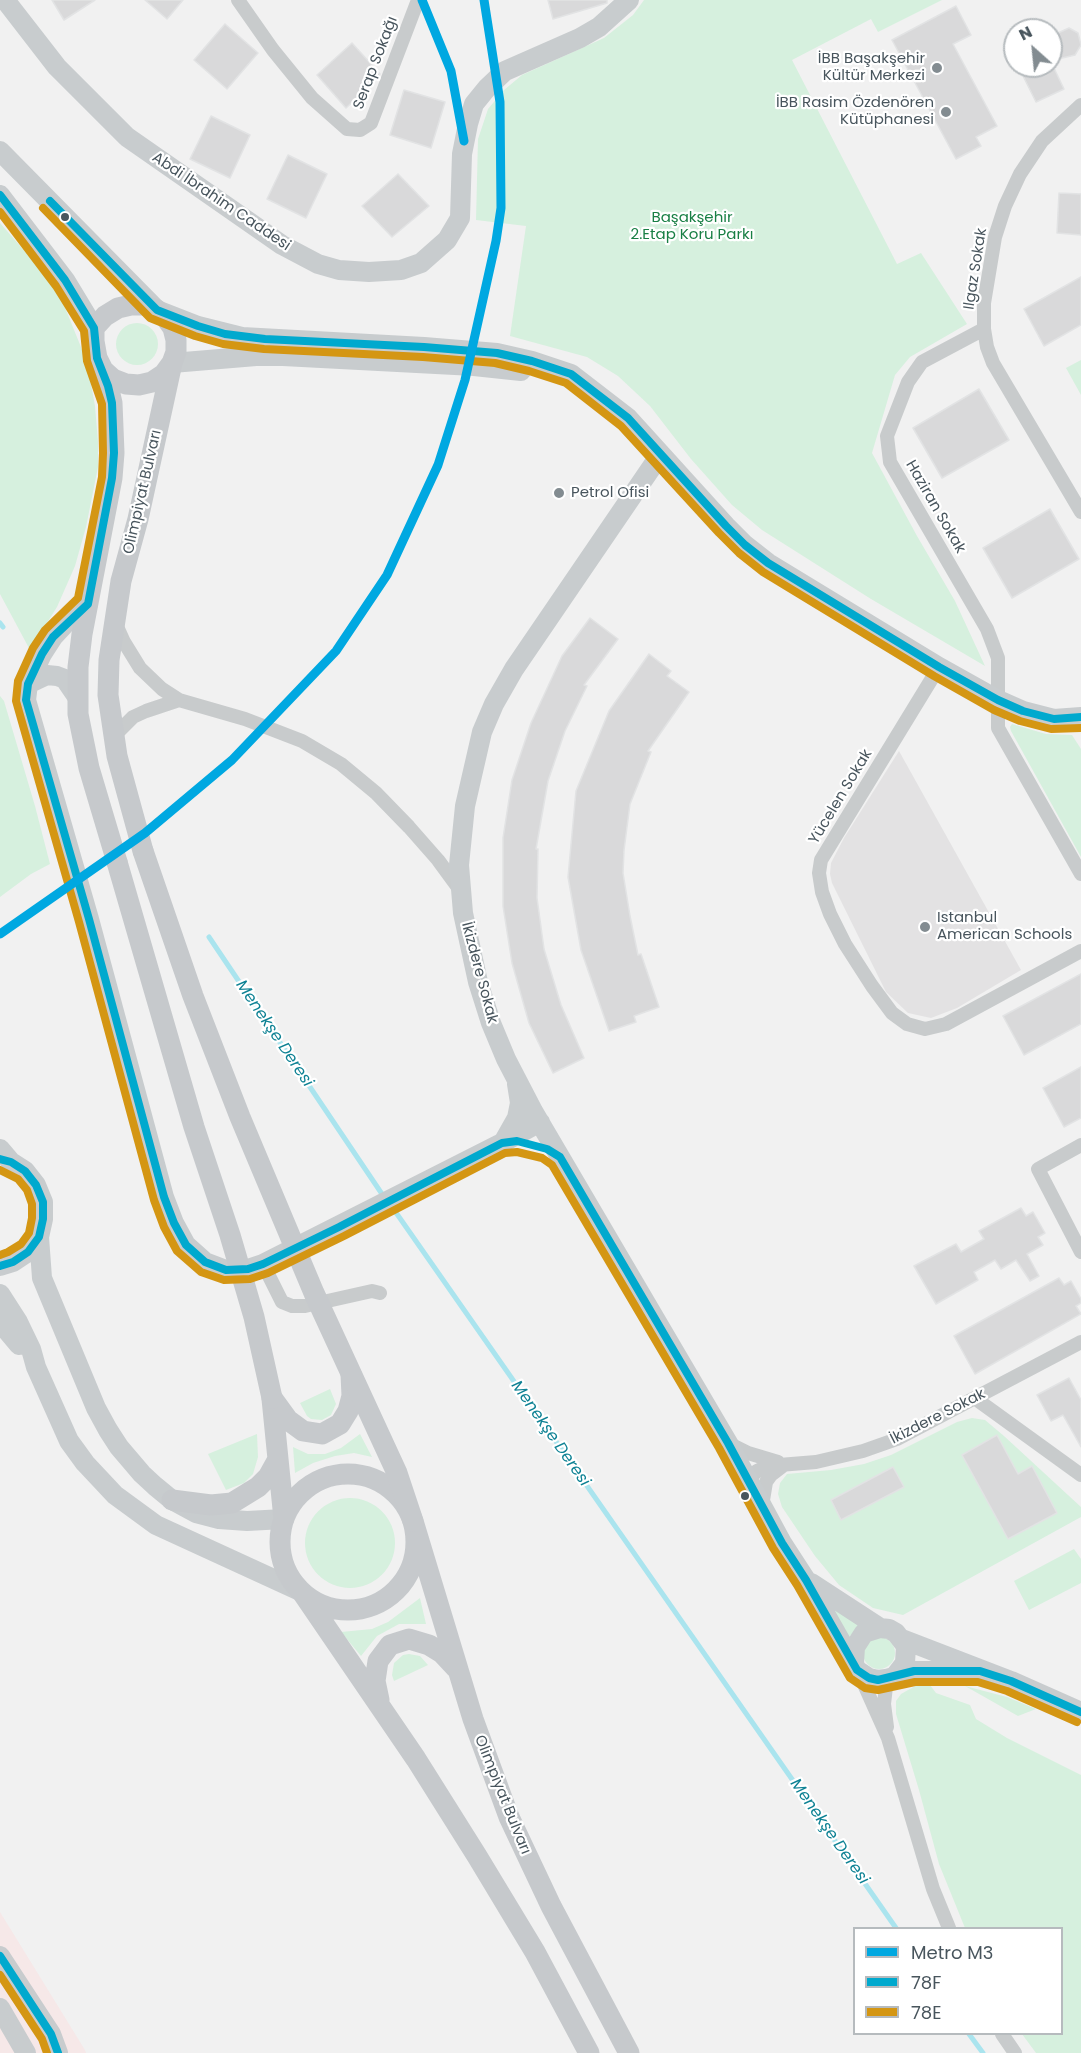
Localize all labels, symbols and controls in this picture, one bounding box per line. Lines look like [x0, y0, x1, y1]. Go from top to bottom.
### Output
street label: Serap Sokağı [350, 14, 402, 112]
north arrow [1003, 18, 1063, 78]
text: N [1015, 20, 1036, 46]
place label: İBB Başakşehir Kültür Merkezi [818, 50, 925, 85]
marker: İBB Başakşehir Kültür Merkezi [930, 61, 944, 75]
place label: İBB Rasim Özdenören Kütüphanesi [776, 94, 934, 129]
marker: İBB Rasim Özdenören Kütüphanesi [939, 105, 953, 119]
street label: Abdi İbrahim Caddesi [148, 149, 294, 255]
park label: Başakşehir 2.Etap Koru Parkı [631, 209, 753, 244]
unlabelled marker [59, 211, 71, 223]
street label: Ilgaz Sokak [961, 227, 991, 311]
street label: Olimpiyat Bulvarı [120, 428, 166, 556]
street label: Haziran Sokak [901, 457, 969, 557]
place label: Petrol Ofisi [571, 484, 649, 502]
marker: Petrol Ofisi [552, 486, 566, 500]
street label: Yücelen Sokak [806, 746, 876, 848]
place label: Istanbul American Schools [937, 909, 1072, 944]
street label: İkizdere Sokak [457, 920, 501, 1026]
marker: Istanbul American Schools [918, 920, 932, 934]
water label: Menekşe Deresi [231, 977, 317, 1091]
water label: Menekşe Deresi [506, 1377, 594, 1491]
street label: İkizdere Sokak [887, 1385, 989, 1449]
unlabelled marker [739, 1490, 751, 1502]
street label: Olimpiyat Bulvarı [470, 1733, 534, 1857]
water label: Menekşe Deresi [785, 1775, 873, 1889]
legend [853, 1927, 1063, 2035]
text: Metro M3 [911, 1940, 993, 1965]
text: 78F [911, 1970, 941, 1995]
text: 78E [911, 2000, 941, 2025]

